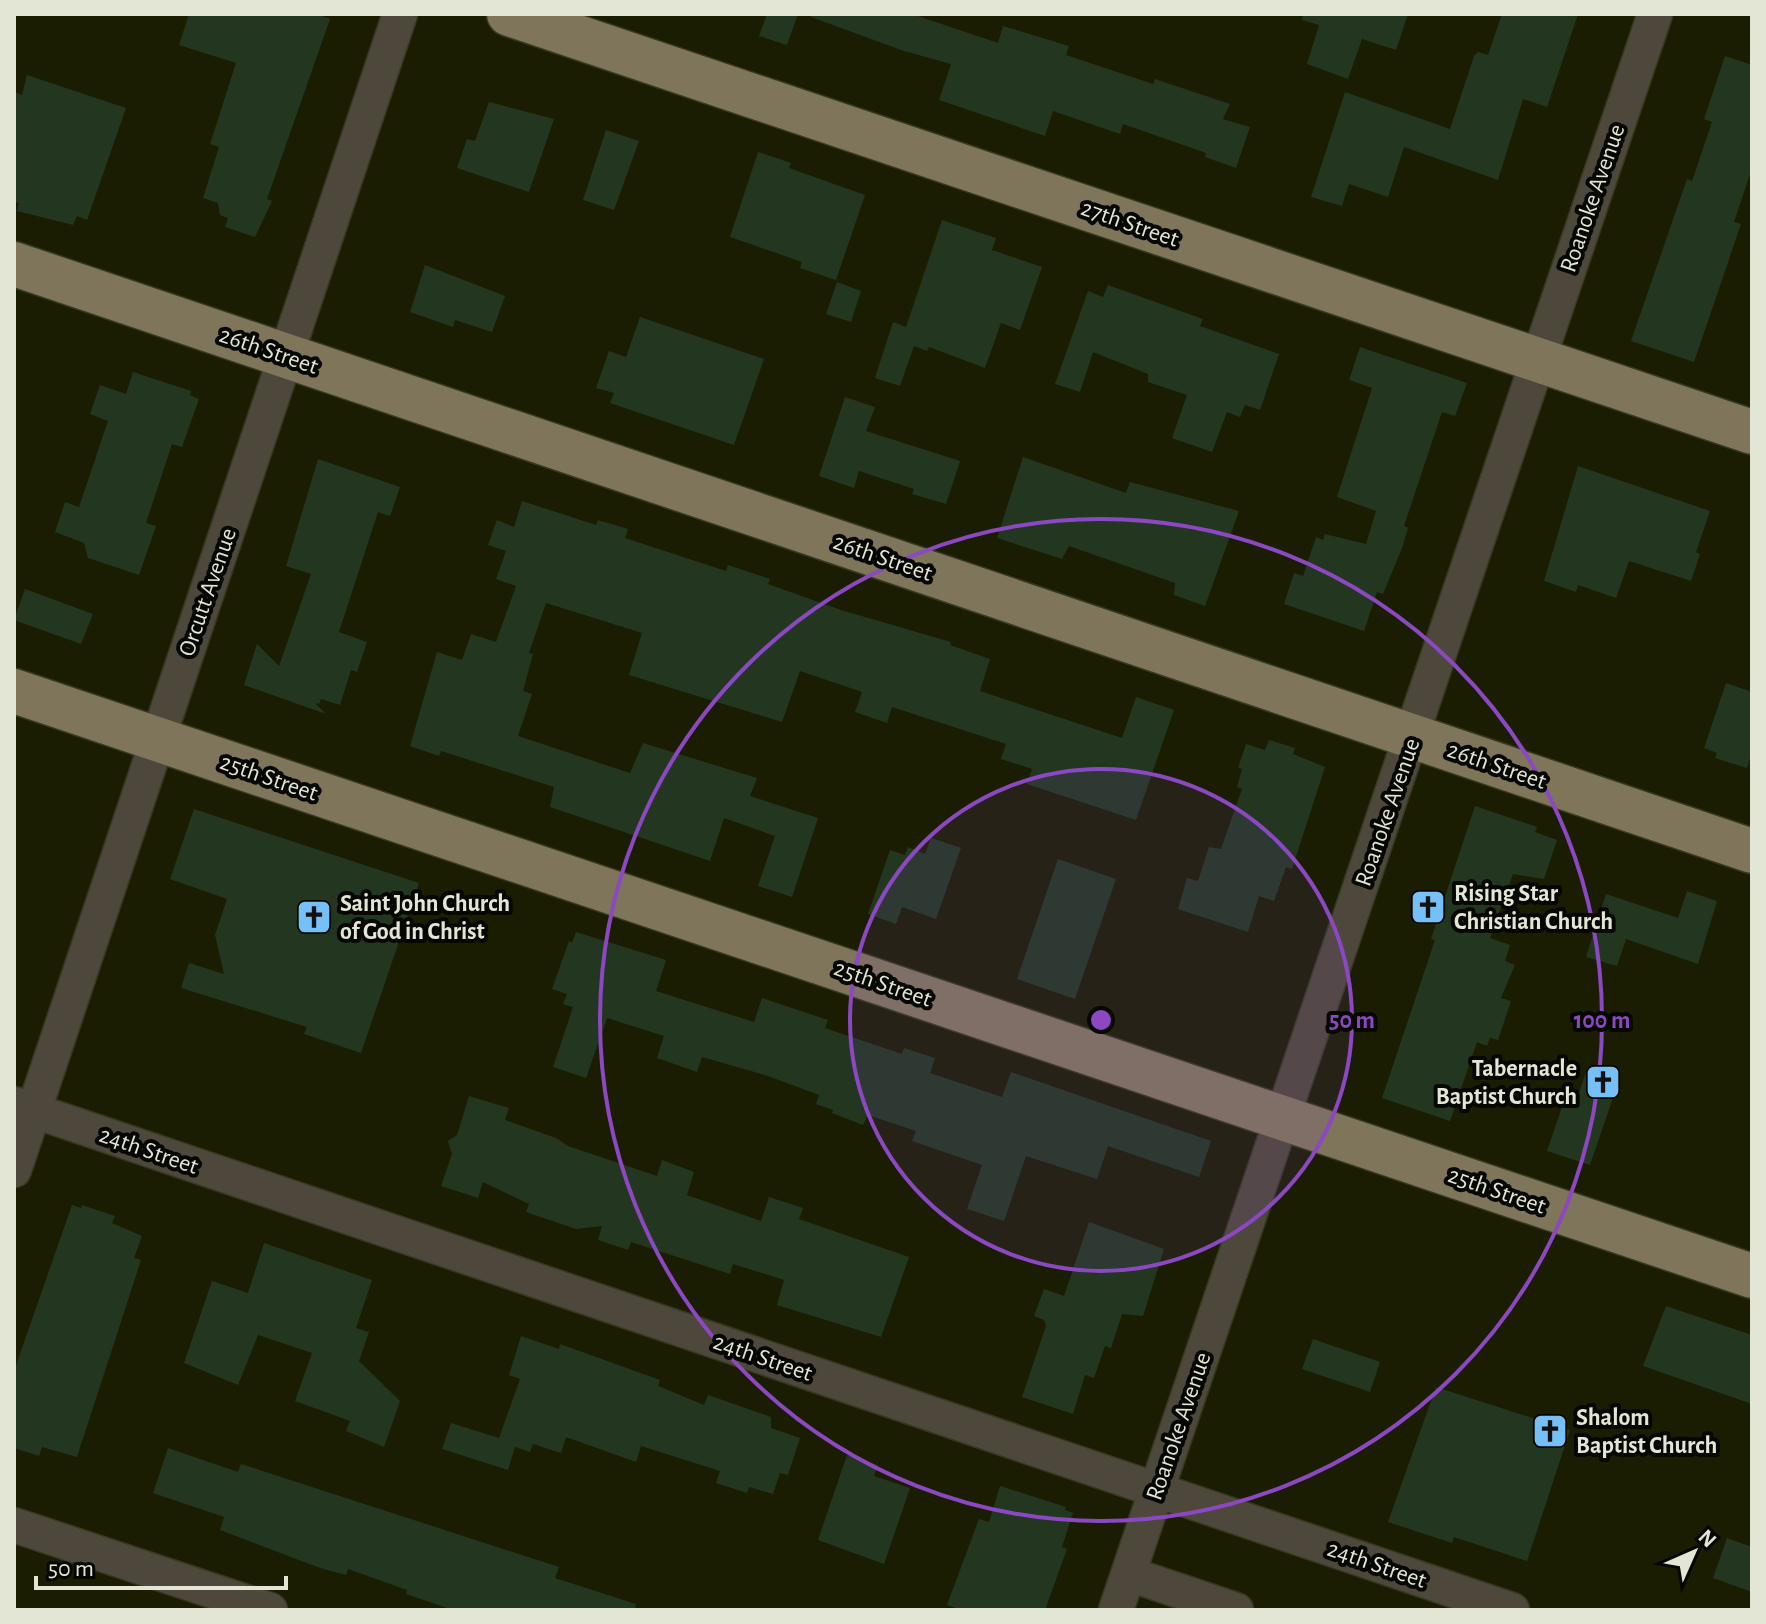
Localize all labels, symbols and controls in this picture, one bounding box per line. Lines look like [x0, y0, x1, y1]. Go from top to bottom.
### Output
street label: Roanoke Avenue [1556, 121, 1629, 275]
street label: 27th Street [1078, 196, 1182, 252]
street label: 26th Street [216, 323, 321, 379]
street label: Orcutt Avenue [175, 525, 241, 659]
street label: 26th Street [830, 530, 935, 586]
street label: Roanoke Avenue [1351, 735, 1424, 889]
street label: 26th Street [1444, 738, 1549, 794]
street label: 25th Street [217, 750, 321, 806]
place label: Rising Star Christian Church [1454, 882, 1613, 934]
church icon: Rising Star Christian Church [1409, 888, 1447, 926]
place label: Saint John Church of God in Christ [340, 892, 510, 944]
church icon: Saint John Church of God in Christ [295, 898, 333, 936]
street label: 25th Street [831, 956, 935, 1012]
centre of rings [1087, 1006, 1115, 1034]
text: 50 m [1329, 1009, 1375, 1033]
text: 100 m [1574, 1009, 1630, 1033]
place label: Tabernacle Baptist Church [1436, 1057, 1577, 1109]
church icon: Tabernacle Baptist Church [1584, 1063, 1622, 1101]
street label: 24th Street [96, 1123, 202, 1179]
street label: 25th Street [1445, 1163, 1549, 1219]
street label: 24th Street [710, 1330, 816, 1386]
street label: Roanoke Avenue [1142, 1349, 1215, 1503]
place label: Shalom Baptist Church [1576, 1406, 1717, 1458]
church icon: Shalom Baptist Church [1531, 1412, 1569, 1450]
north arrow [1654, 1512, 1734, 1592]
text: N [1694, 1525, 1721, 1552]
street label: 24th Street [1324, 1537, 1430, 1593]
scale bar [36, 1540, 286, 1590]
text: 50 m [48, 1557, 94, 1581]

